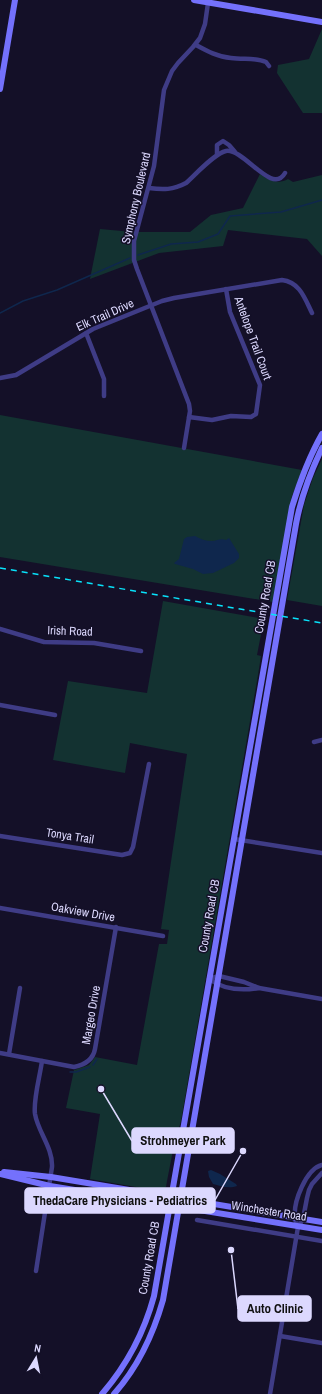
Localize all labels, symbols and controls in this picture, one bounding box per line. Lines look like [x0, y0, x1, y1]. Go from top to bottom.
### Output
street label: Symphony Boulevard [118, 151, 154, 245]
street label: Antelope Trail Court [230, 293, 276, 382]
street label: Elk Trail Drive [74, 295, 136, 335]
street label: County Road CB [251, 559, 279, 635]
street label: Irish Road [47, 622, 93, 640]
street label: Tonya Trail [45, 824, 95, 848]
street label: County Road CB [195, 878, 223, 954]
street label: Oakview Drive [50, 899, 116, 925]
street label: Margeo Drive [78, 984, 104, 1046]
callout: Strohmeyer Park [132, 1128, 234, 1153]
text: Strohmeyer Park [140, 1132, 226, 1149]
callout: ThedaCare Physicians - Pediatrics [25, 1188, 215, 1213]
text: ThedaCare Physicians - Pediatrics [33, 1192, 207, 1209]
street label: Winchester Road [230, 1197, 308, 1225]
street label: County Road CB [135, 1220, 163, 1296]
callout: Auto Clinic [238, 1296, 311, 1321]
text: Auto Clinic [247, 1300, 303, 1317]
north arrow [16, 1338, 56, 1378]
text: N [33, 1341, 42, 1356]

